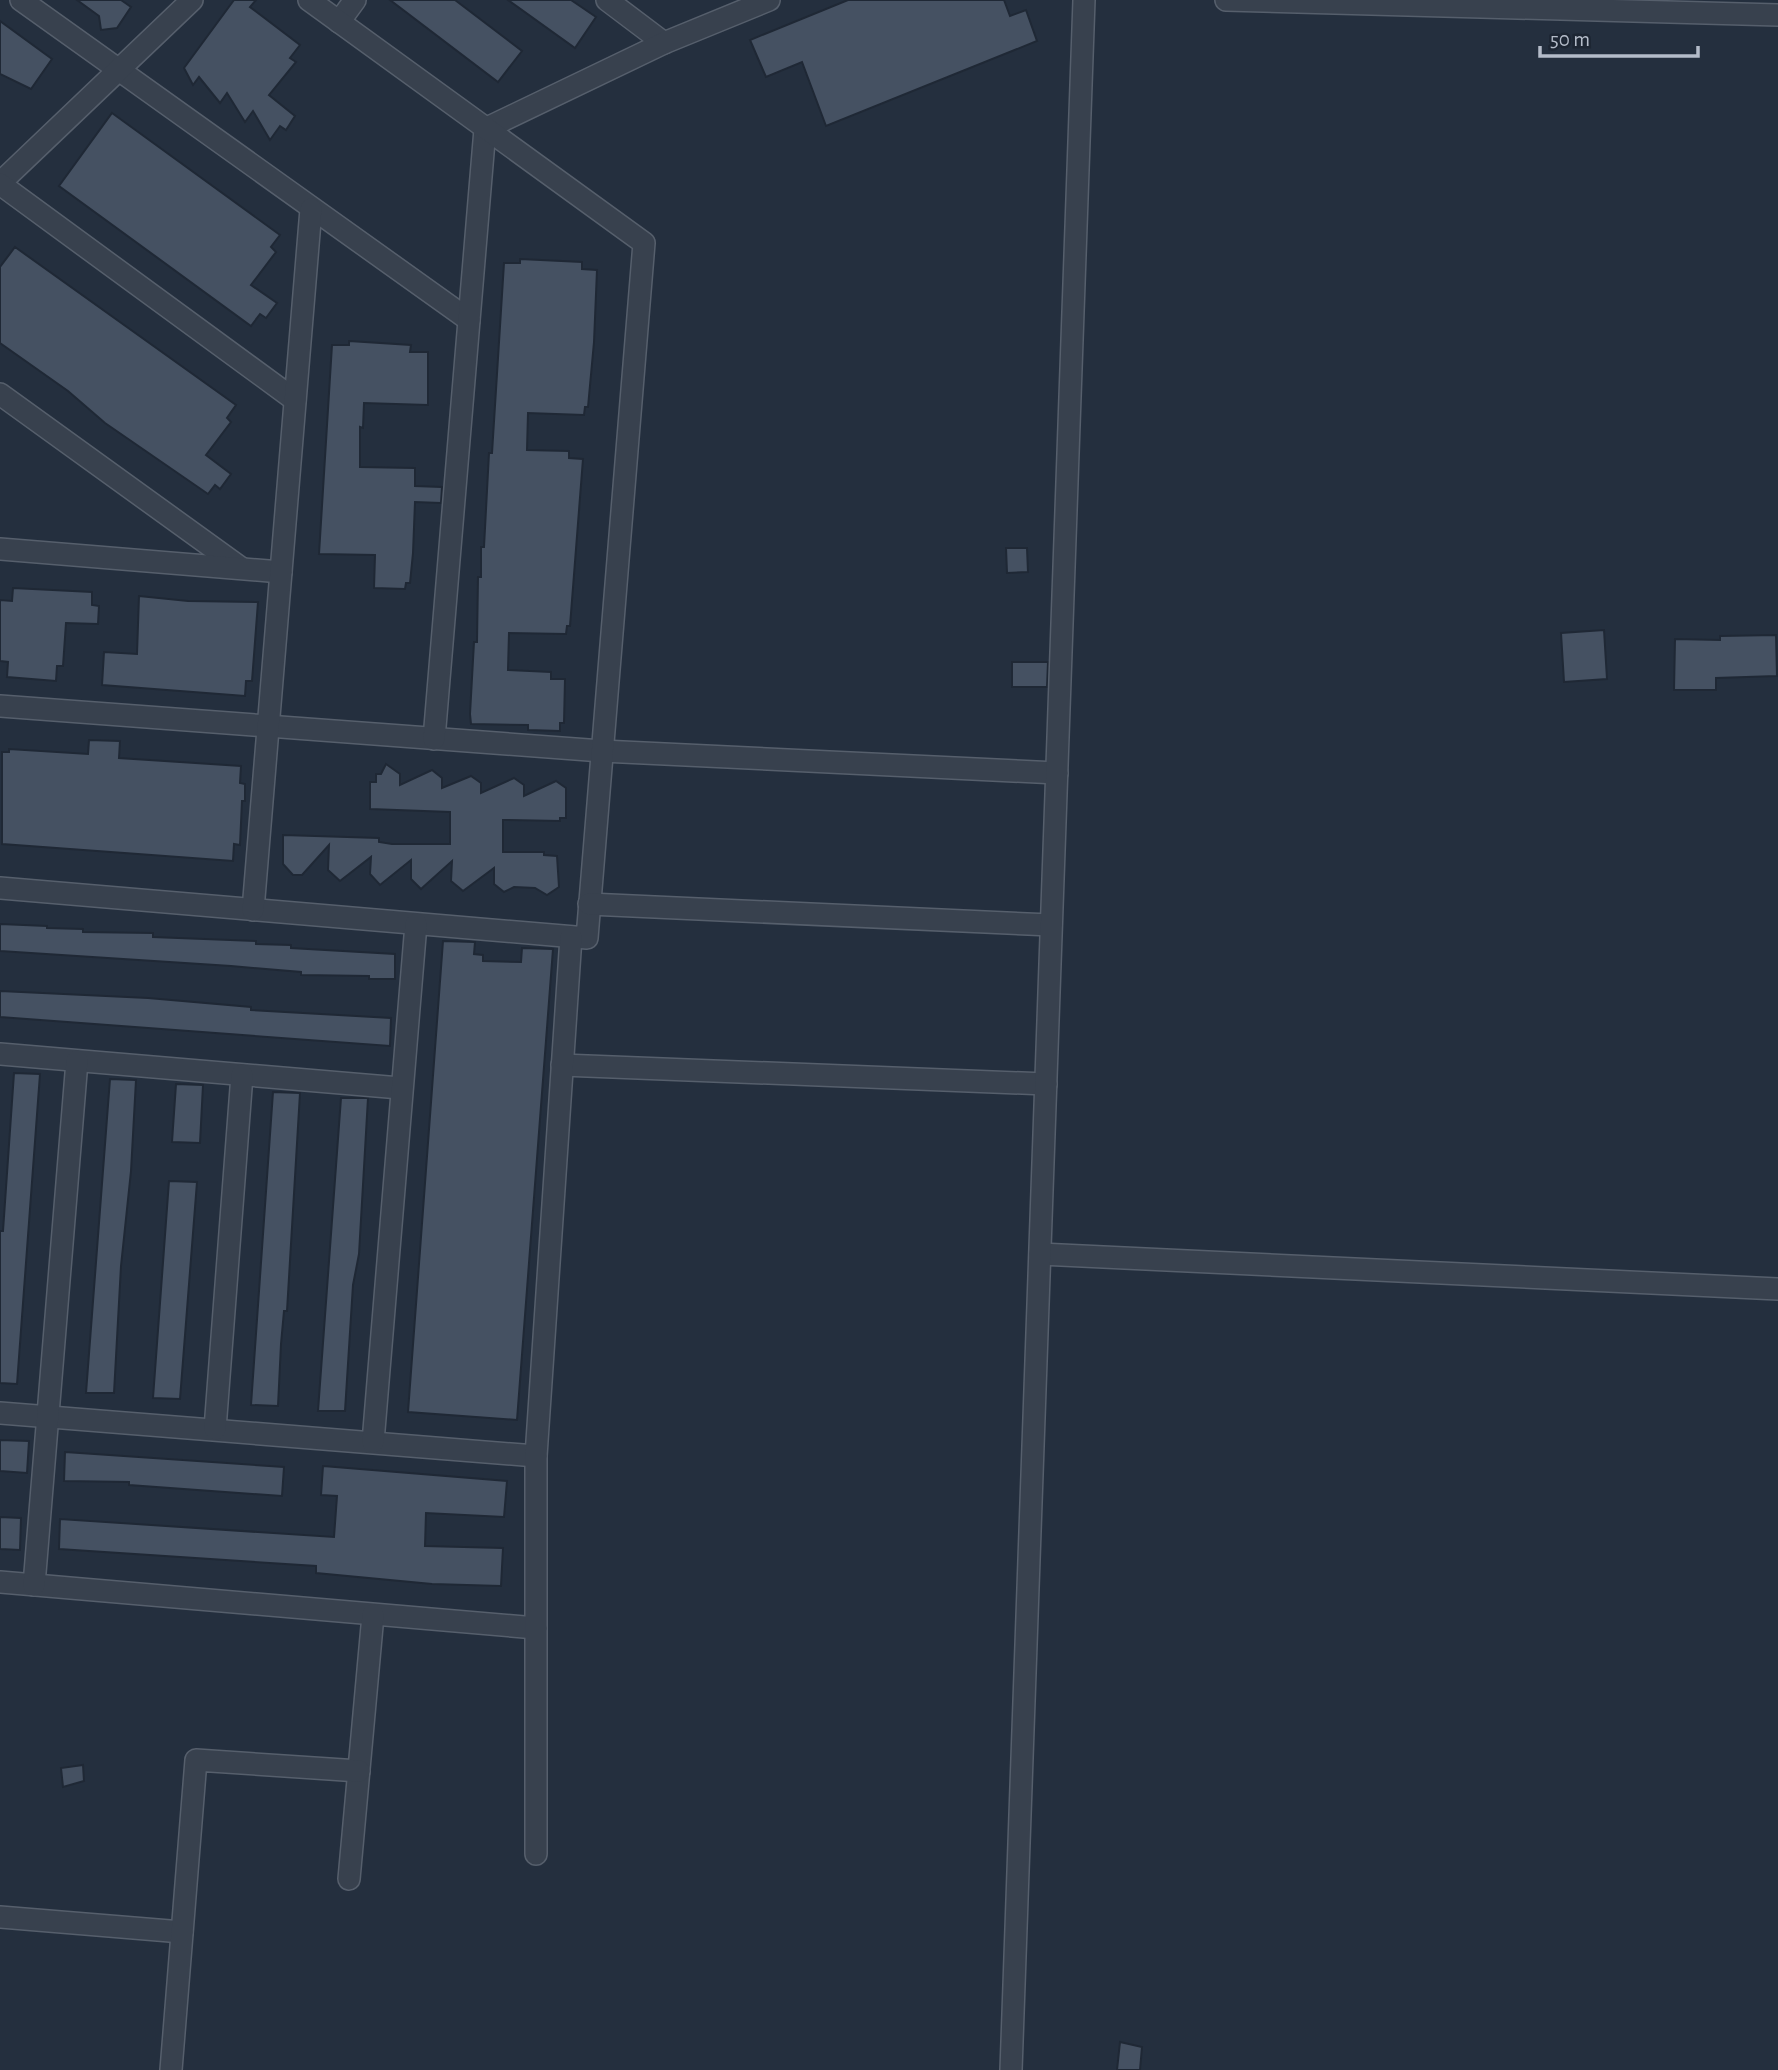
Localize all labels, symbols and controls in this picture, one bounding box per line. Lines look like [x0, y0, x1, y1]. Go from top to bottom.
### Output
scale bar [1540, 14, 1698, 58]
text: 50 m [1550, 29, 1590, 50]

